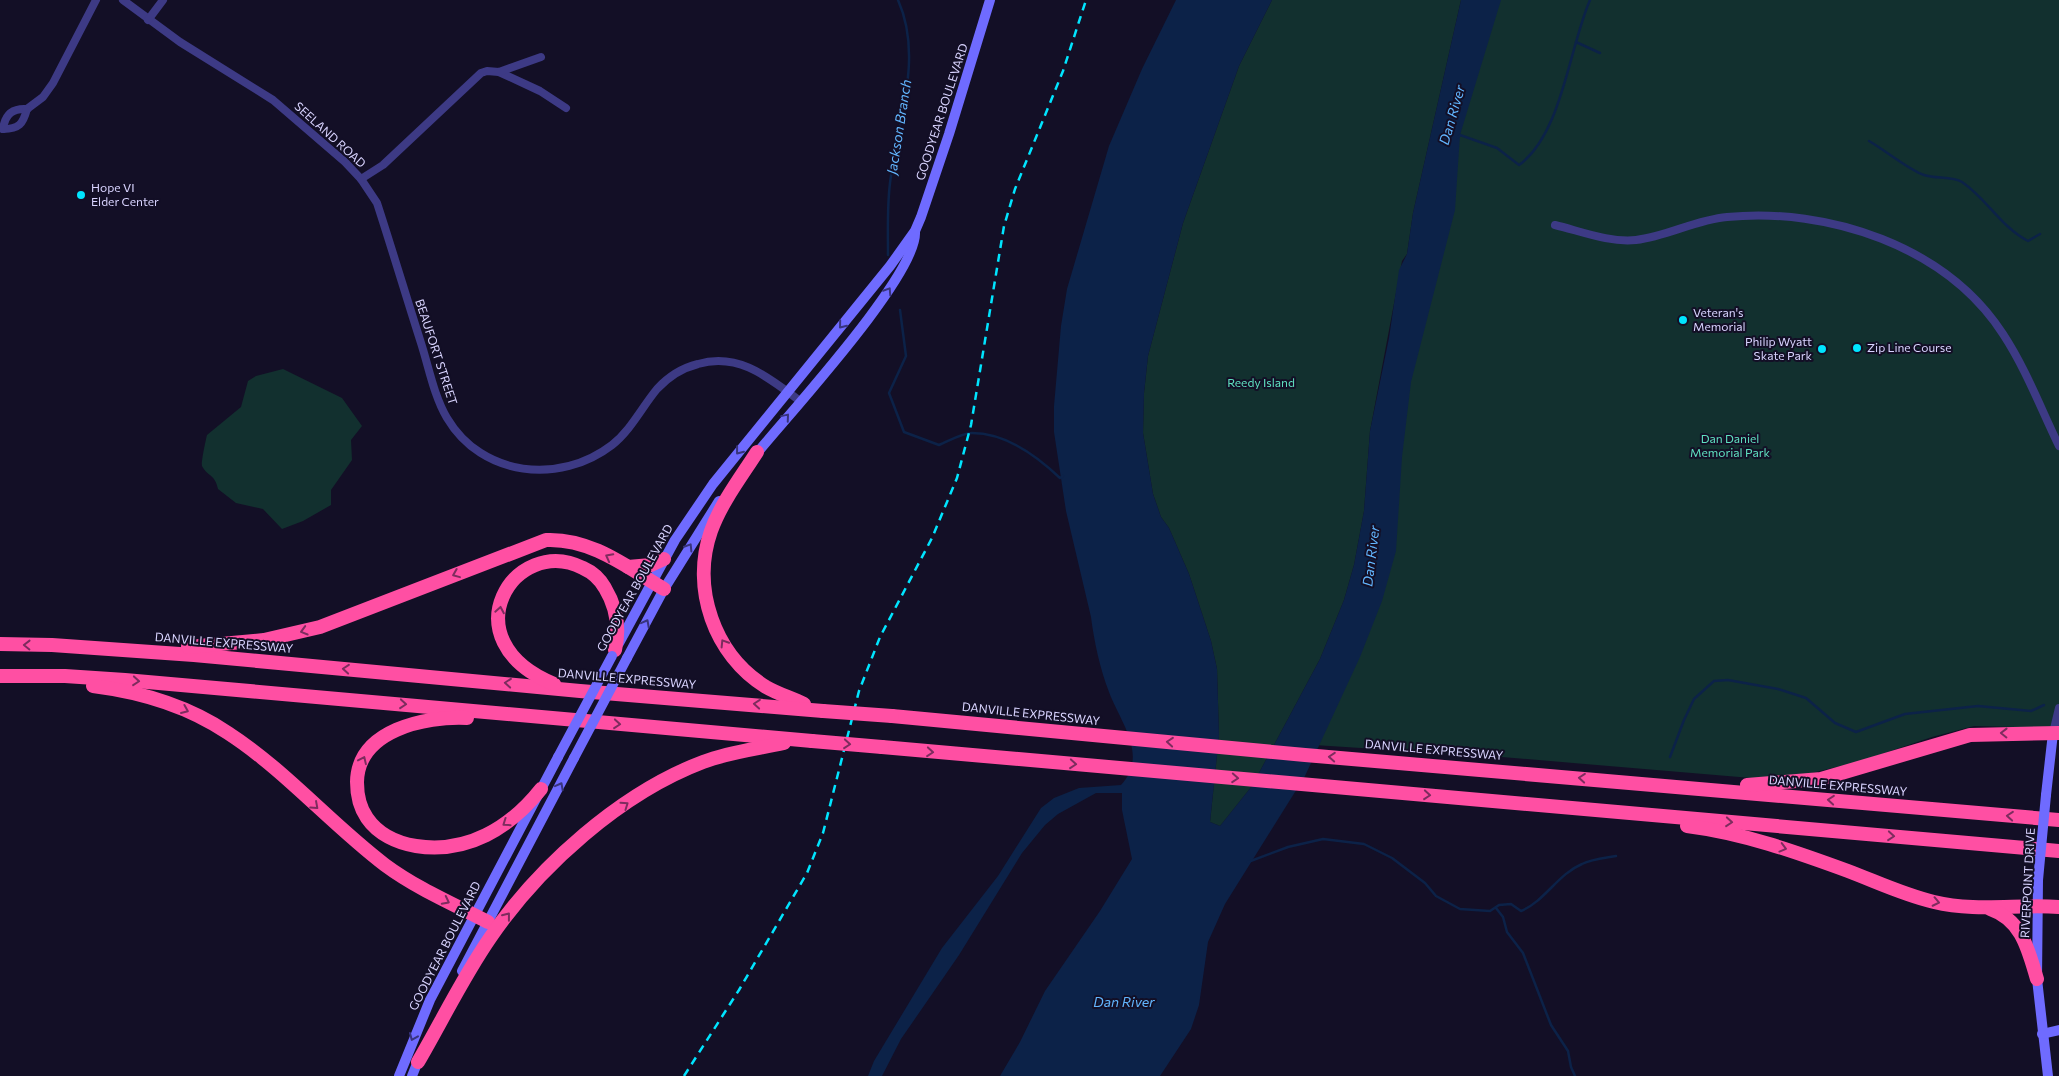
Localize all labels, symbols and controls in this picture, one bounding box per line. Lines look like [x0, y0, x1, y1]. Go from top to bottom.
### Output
street label: GOODYEAR BOULEVARD [912, 41, 970, 182]
water label: Jackson Branch [882, 78, 914, 178]
water label: Dan River [1435, 83, 1468, 147]
street label: SEELAND ROAD [292, 99, 369, 170]
place label: Hope VI Elder Center [91, 180, 159, 208]
marker: Hope VI Elder Center [75, 189, 87, 201]
one-way arrow [882, 287, 892, 296]
street label: BEAUFORT STREET [413, 297, 461, 407]
place label: Veteran's Memorial [1693, 305, 1746, 333]
marker: Veteran's Memorial [1677, 314, 1689, 326]
one-way arrow [840, 319, 848, 328]
place label: Philip Wyatt Skate Park [1745, 334, 1812, 362]
place label: Zip Line Course [1867, 340, 1951, 354]
marker: Zip Line Course [1851, 342, 1863, 354]
marker: Philip Wyatt Skate Park [1816, 343, 1828, 355]
park label: Reedy Island [1227, 375, 1295, 389]
one-way arrow [781, 414, 789, 423]
park label: Dan Daniel Memorial Park [1690, 431, 1771, 459]
one-way arrow [737, 445, 745, 454]
street label: GOODYEAR BOULEVARD [593, 521, 675, 654]
water label: Dan River [1358, 524, 1383, 587]
one-way arrow [683, 543, 692, 552]
one-way arrow [605, 553, 614, 563]
one-way arrow [452, 568, 461, 578]
one-way arrow [494, 606, 504, 615]
one-way arrow [639, 619, 649, 628]
one-way arrow [301, 626, 309, 636]
street label: DANVILLE EXPRESSWAY [154, 629, 294, 655]
one-way arrow [23, 639, 31, 650]
one-way arrow [721, 640, 730, 649]
one-way arrow [342, 663, 350, 674]
street label: DANVILLE EXPRESSWAY [557, 665, 697, 691]
one-way arrow [132, 675, 140, 686]
one-way arrow [504, 678, 512, 689]
one-way arrow [399, 699, 407, 710]
one-way arrow [753, 699, 761, 710]
street label: DANVILLE EXPRESSWAY [961, 699, 1101, 727]
one-way arrow [180, 703, 189, 714]
one-way arrow [613, 718, 621, 729]
one-way arrow [2000, 728, 2008, 738]
street label: DANVILLE EXPRESSWAY [1364, 736, 1504, 762]
one-way arrow [1165, 737, 1173, 748]
one-way arrow [843, 738, 851, 749]
one-way arrow [927, 746, 935, 757]
one-way arrow [1327, 752, 1335, 763]
one-way arrow [357, 756, 367, 765]
one-way arrow [1070, 758, 1078, 769]
one-way arrow [1231, 772, 1239, 783]
street label: DANVILLE EXPRESSWAY [1768, 772, 1908, 798]
one-way arrow [1578, 773, 1586, 784]
one-way arrow [554, 783, 564, 792]
one-way arrow [1424, 789, 1432, 800]
one-way arrow [1827, 795, 1835, 806]
one-way arrow [310, 800, 319, 809]
one-way arrow [619, 802, 628, 811]
one-way arrow [2006, 811, 2014, 822]
one-way arrow [1725, 816, 1733, 827]
one-way arrow [502, 817, 512, 826]
street label: RIVERPOINT DRIVE [2017, 828, 2037, 938]
one-way arrow [1887, 830, 1895, 841]
one-way arrow [1778, 843, 1786, 853]
street label: GOODYEAR BOULEVARD [405, 878, 483, 1013]
one-way arrow [441, 895, 450, 905]
one-way arrow [1932, 896, 1941, 907]
one-way arrow [501, 913, 509, 922]
water label: Dan River [1093, 993, 1155, 1010]
one-way arrow [409, 1032, 420, 1041]

